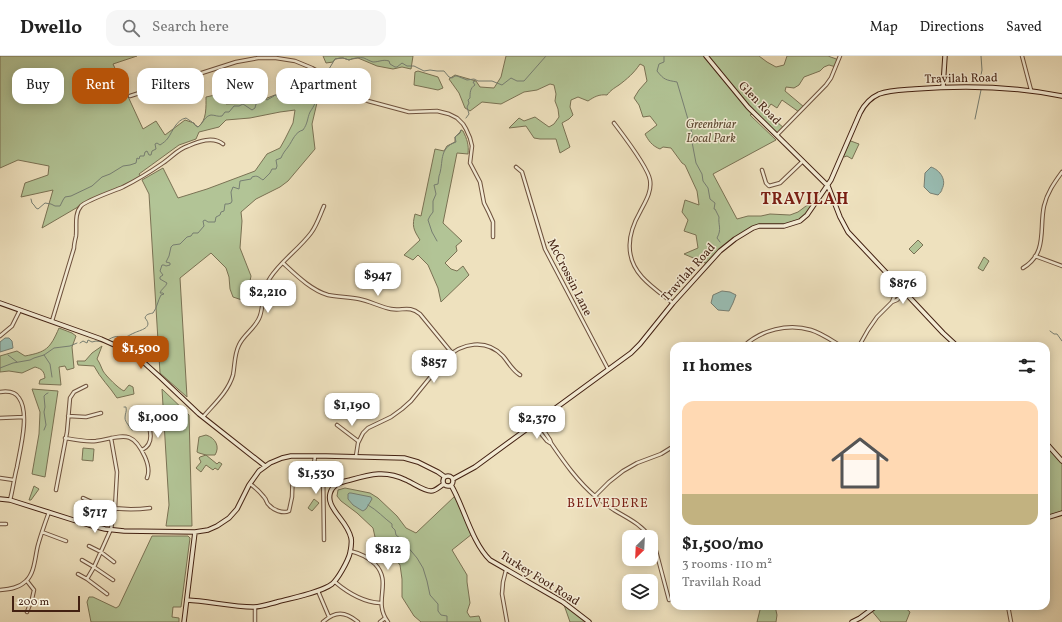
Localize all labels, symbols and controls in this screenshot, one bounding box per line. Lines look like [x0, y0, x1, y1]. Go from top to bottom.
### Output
search box [106, 10, 386, 46]
text: Dwello [20, 15, 82, 41]
icon: search [120, 17, 142, 39]
text: Search here [152, 17, 229, 38]
text: Map [870, 18, 898, 37]
text: Directions [920, 18, 984, 37]
text: Saved [1006, 18, 1042, 37]
chip: Buy [12, 68, 64, 104]
chip: Rent [72, 68, 129, 104]
chip: Filters [137, 68, 204, 104]
chip: New [212, 68, 268, 104]
chip: Apartment [276, 68, 371, 104]
street label: Travilah Road [924, 70, 998, 88]
street label: Glen Road [735, 78, 784, 129]
park label: Greenbriar Local Park [686, 117, 737, 147]
district label: TRAVILAH [760, 189, 850, 211]
street label: McCrossin Lane [543, 236, 596, 319]
street label: Travilah Road [658, 240, 719, 305]
pin: $947 [354, 263, 402, 297]
text: $947 [364, 267, 392, 285]
pin: $876 [879, 271, 927, 305]
text: $876 [889, 275, 917, 293]
pin: $2,210 [235, 280, 301, 314]
text: $2,210 [249, 284, 287, 302]
pin: $1,500 [108, 336, 174, 370]
text: $1,500 [122, 340, 160, 358]
pin: $857 [410, 350, 458, 384]
text: $857 [421, 354, 447, 372]
text: 11 homes [682, 355, 752, 378]
icon: filters [1016, 355, 1038, 377]
pin: $1,190 [319, 393, 385, 427]
text: $1,190 [334, 397, 370, 415]
pin: $1,000 [125, 405, 191, 439]
pin: $2,370 [504, 406, 570, 440]
text: $1,000 [138, 409, 178, 427]
text: $2,370 [518, 410, 556, 428]
icon: home [824, 427, 896, 499]
pin: $1,530 [283, 461, 349, 495]
text: $1,530 [298, 465, 334, 483]
district label: BELVEDERE [567, 495, 649, 513]
pin: $717 [71, 500, 119, 534]
text: $717 [83, 504, 107, 522]
north arrow [622, 530, 658, 566]
map controls [622, 530, 658, 610]
text: $1,500/mo [682, 533, 764, 556]
pin: $812 [364, 537, 412, 571]
text: $812 [375, 541, 401, 559]
street label: Turkey Foot Road [497, 548, 583, 610]
text: 3 rooms · 110 m² [682, 556, 772, 574]
button: layers [622, 574, 658, 610]
text: Travilah Road [682, 574, 761, 592]
scale bar [12, 594, 80, 613]
text: 200 m [18, 595, 49, 610]

